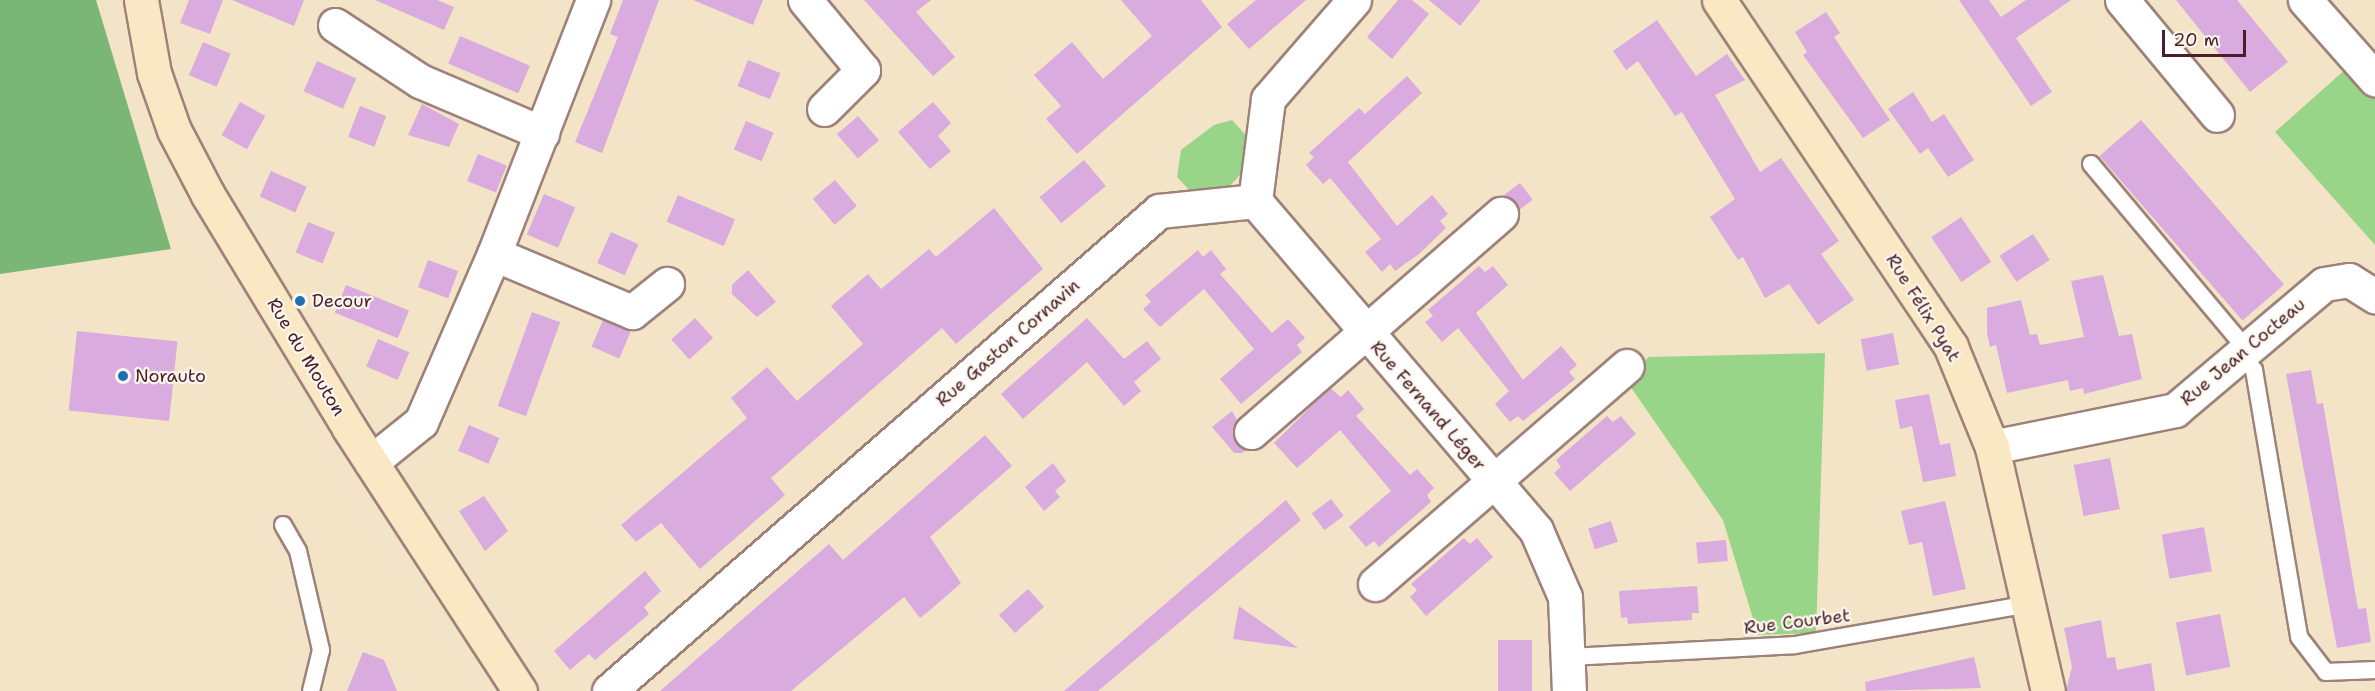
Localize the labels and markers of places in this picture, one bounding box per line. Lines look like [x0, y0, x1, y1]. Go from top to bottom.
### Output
place label: Decour [312, 290, 372, 312]
marker: Decour [293, 294, 307, 308]
place label: Norauto [135, 365, 206, 387]
marker: Norauto [116, 369, 130, 383]

